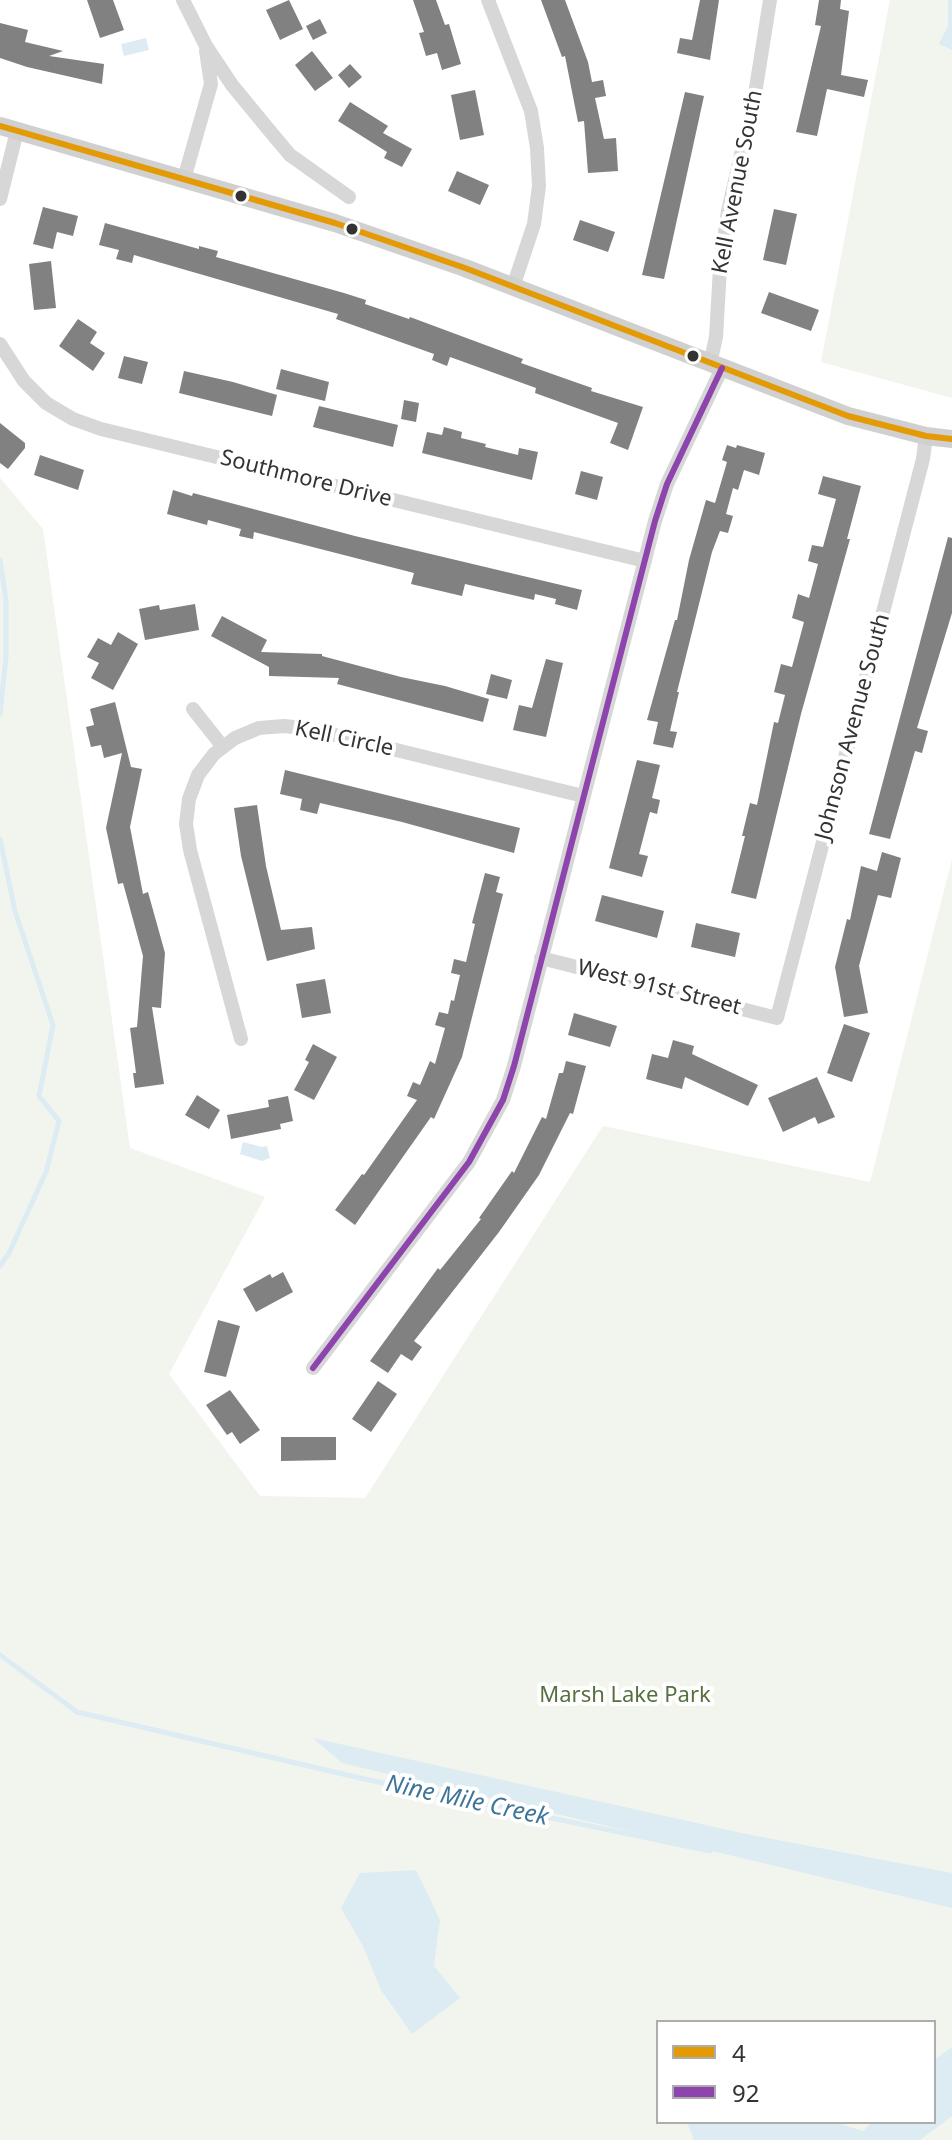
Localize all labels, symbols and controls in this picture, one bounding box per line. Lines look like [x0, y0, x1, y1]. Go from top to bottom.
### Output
street label: Kell Avenue South [707, 88, 769, 276]
unlabelled marker [233, 188, 249, 204]
unlabelled marker [344, 221, 360, 237]
unlabelled marker [685, 348, 701, 364]
street label: Southmore Drive [218, 445, 394, 513]
street label: Johnson Avenue South [810, 611, 896, 843]
street label: Kell Circle [292, 716, 396, 762]
street label: West 91st Street [575, 955, 743, 1021]
park label: Marsh Lake Park [539, 1683, 711, 1709]
water label: Nine Mile Creek [383, 1770, 551, 1832]
legend [656, 2020, 936, 2124]
text: 4 [732, 2036, 746, 2069]
text: 92 [732, 2076, 759, 2109]

